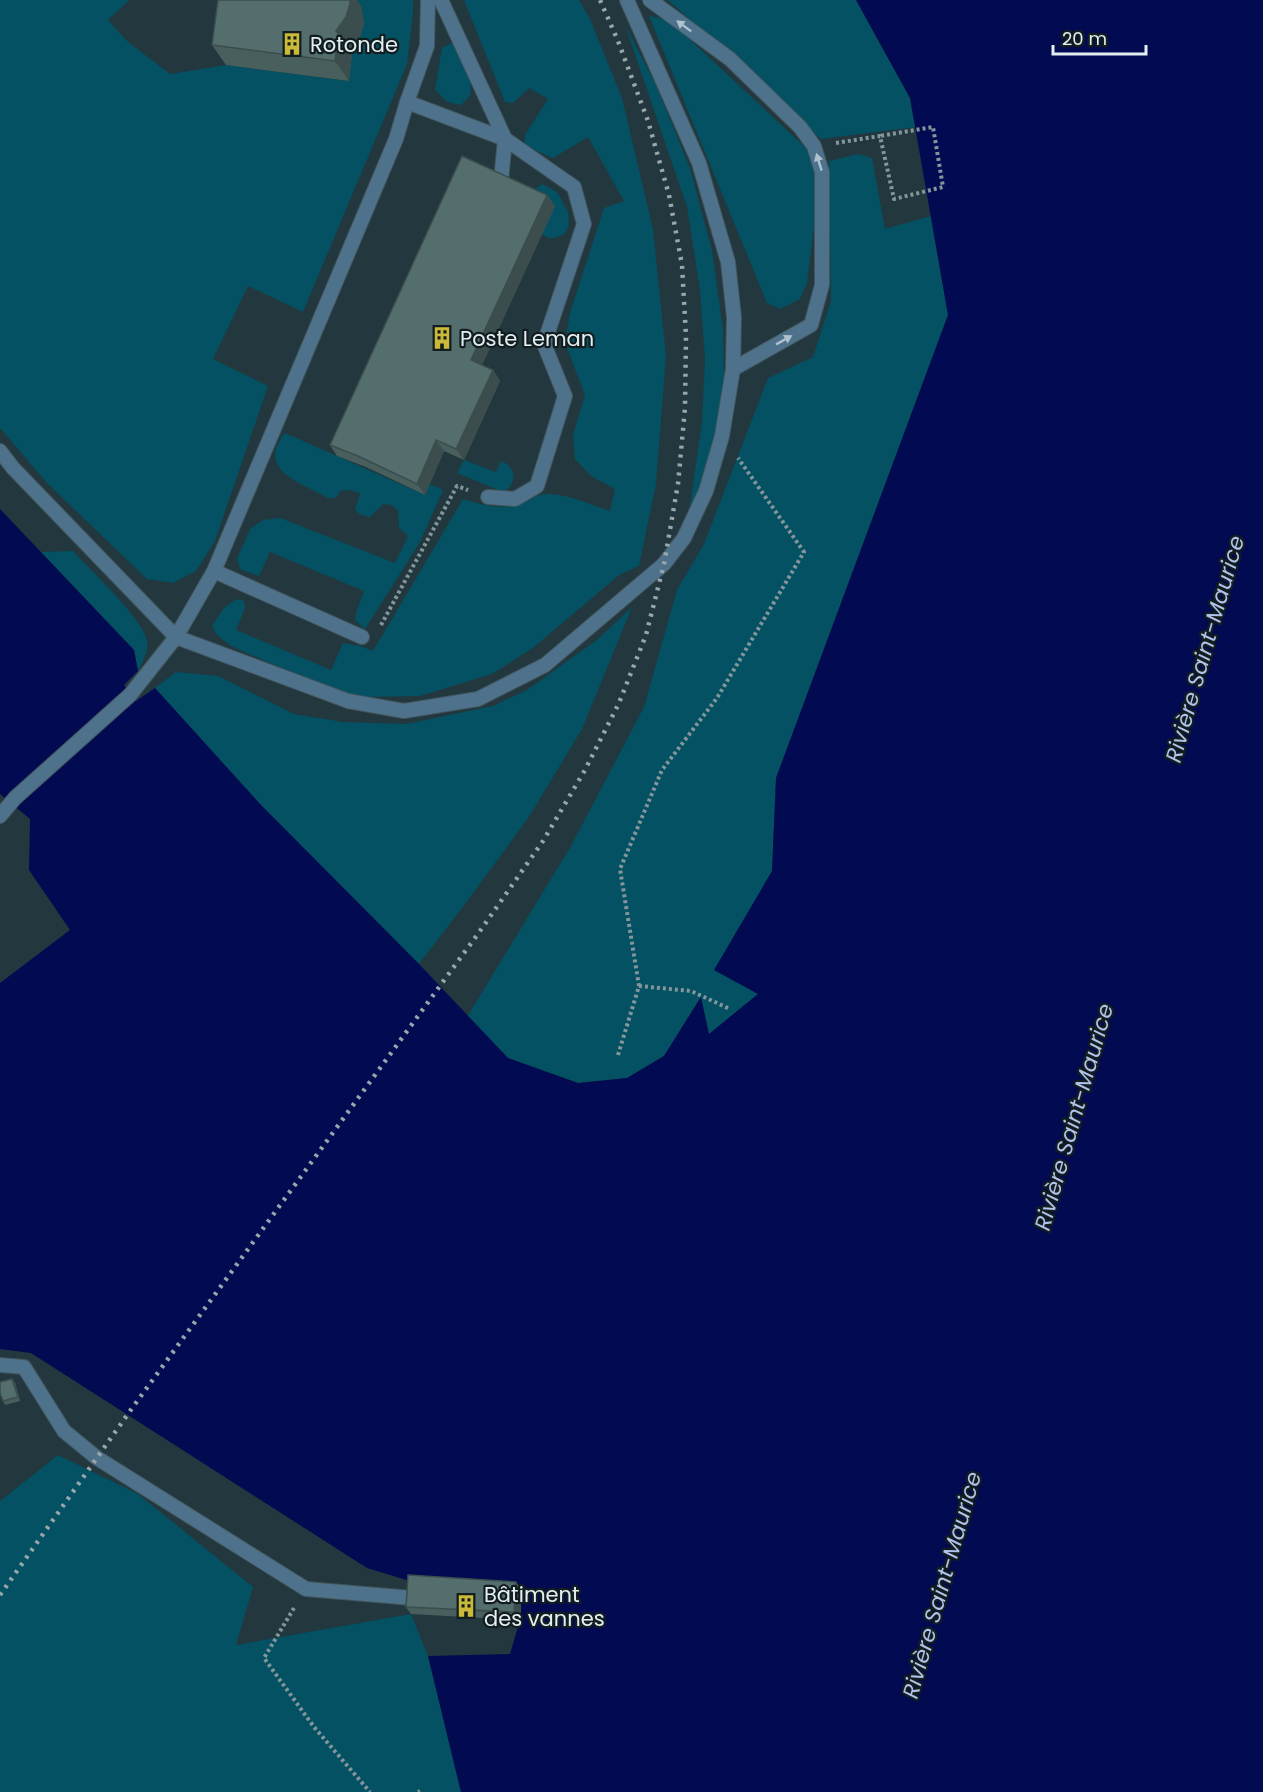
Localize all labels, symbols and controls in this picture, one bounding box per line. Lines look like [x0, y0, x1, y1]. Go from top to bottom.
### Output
scale bar [1053, 18, 1146, 56]
one-way arrow [677, 20, 692, 32]
text: 20 m [1062, 26, 1107, 51]
place label: Rotonde [310, 30, 398, 59]
building icon: Rotonde [279, 31, 305, 57]
one-way arrow [814, 153, 823, 171]
place label: Poste Leman [460, 324, 594, 353]
building icon: Poste Leman [429, 325, 455, 351]
one-way arrow [776, 335, 793, 345]
water label: Rivière Saint-Maurice [1158, 532, 1252, 766]
water label: Rivière Saint-Maurice [1027, 1000, 1121, 1234]
water label: Rivière Saint-Maurice [895, 1468, 989, 1702]
place label: Bâtiment des vannes [484, 1580, 605, 1633]
building icon: Bâtiment des vannes [453, 1593, 479, 1619]

